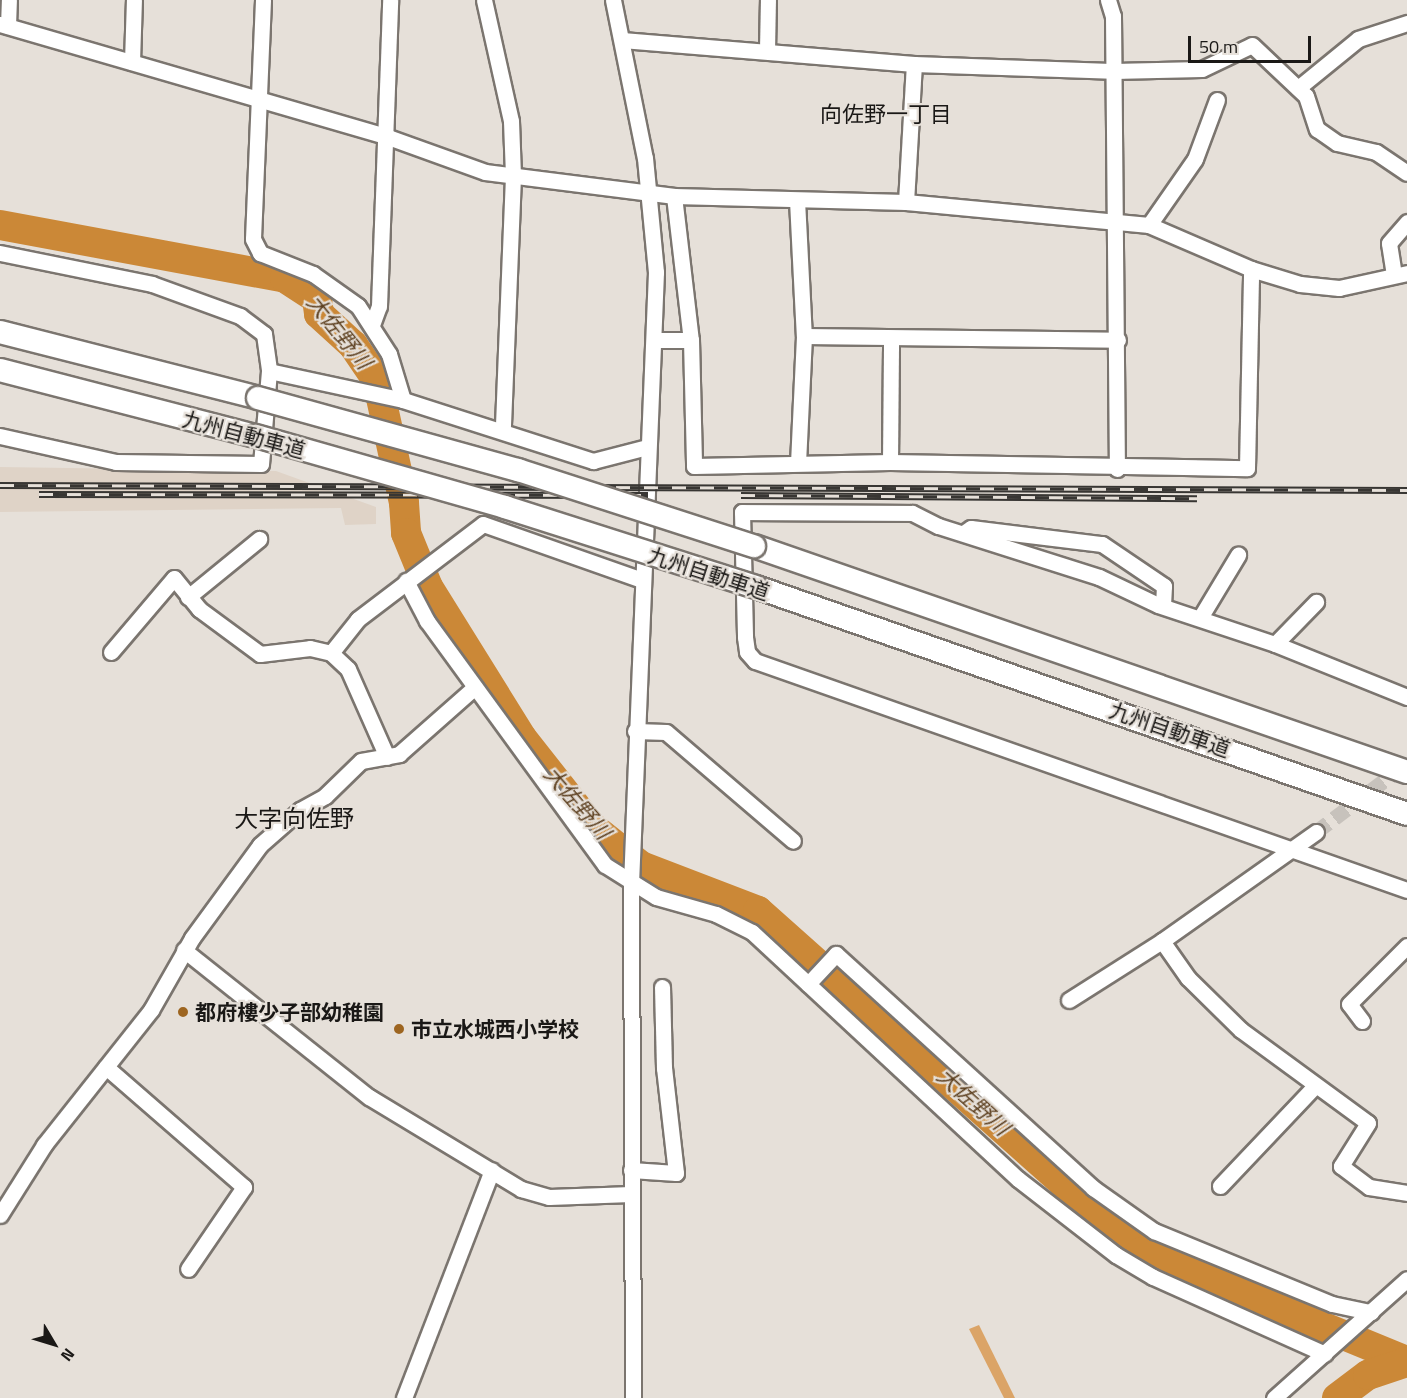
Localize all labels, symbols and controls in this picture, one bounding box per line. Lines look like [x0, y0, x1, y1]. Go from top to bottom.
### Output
scale bar [1191, 24, 1314, 62]
text: 50 m [1199, 33, 1238, 60]
district label: 向佐野一丁目 [820, 102, 952, 128]
water label: 大佐野川 [301, 289, 377, 375]
street label: 九州自動車道 [180, 406, 308, 462]
street label: 九州自動車道 [645, 542, 773, 604]
street label: 九州自動車道 [1106, 697, 1234, 761]
water label: 大佐野川 [538, 761, 616, 845]
district label: 大字向佐野 [234, 805, 354, 833]
place label: 都府樓少子部幼稚園 [195, 999, 384, 1025]
marker: 都府樓少子部幼稚園 [176, 1005, 190, 1019]
place label: 市立水城西小学校 [411, 1016, 579, 1042]
marker: 市立水城西小学校 [392, 1022, 406, 1036]
water label: 大佐野川 [931, 1063, 1015, 1141]
north arrow [24, 1314, 84, 1374]
text: N [55, 1343, 81, 1367]

